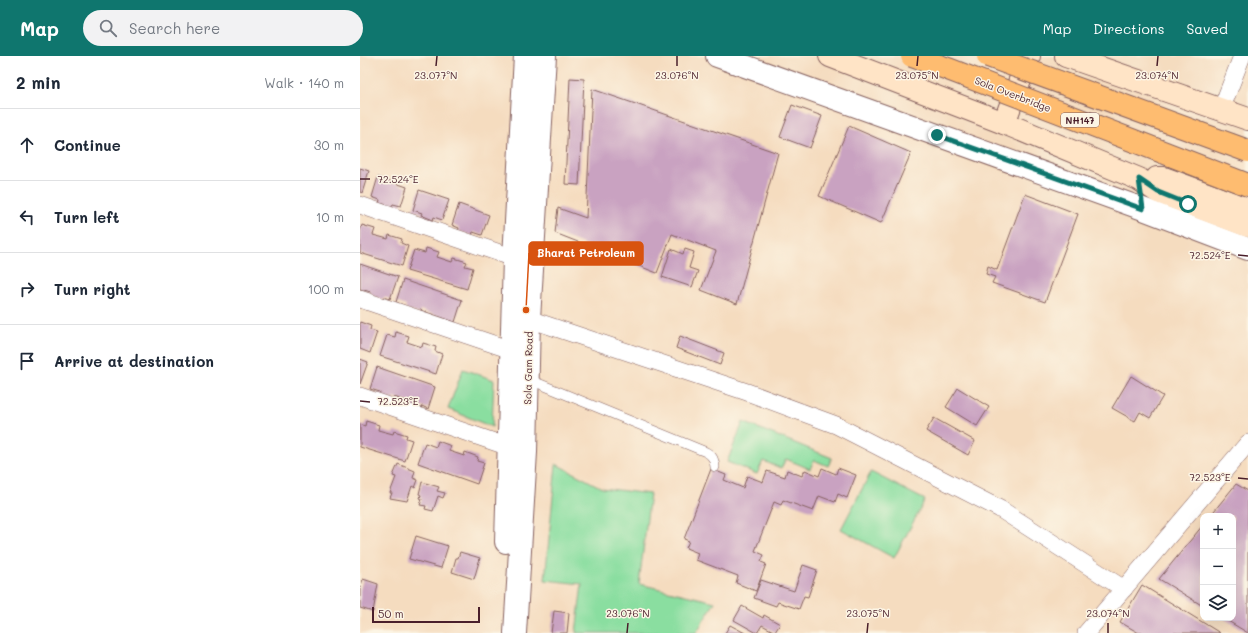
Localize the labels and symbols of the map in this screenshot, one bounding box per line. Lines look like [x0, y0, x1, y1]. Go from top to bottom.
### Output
text: 23.077°N [415, 68, 457, 82]
text: 23.076°N [655, 68, 699, 82]
text: 23.075°N [895, 68, 939, 82]
text: 23.074°N [1135, 68, 1179, 82]
street label: Sola Overbridge [973, 73, 1053, 115]
road number: NH147 [1061, 113, 1099, 127]
route end [928, 126, 946, 144]
text: 72.524°E [378, 172, 419, 186]
route start [1179, 195, 1197, 213]
callout: Bharat Petroleum [529, 242, 643, 265]
text: Bharat Petroleum [537, 245, 635, 260]
text: 72.524°E [1190, 248, 1231, 262]
street label: Sola Gam Road [520, 331, 536, 405]
text: 72.523°E [378, 394, 419, 408]
text: 72.523°E [1190, 470, 1231, 484]
scale bar [372, 605, 480, 624]
text: 23.076°N [606, 606, 650, 620]
text: 23.075°N [846, 606, 890, 620]
text: 23.074°N [1086, 606, 1130, 620]

